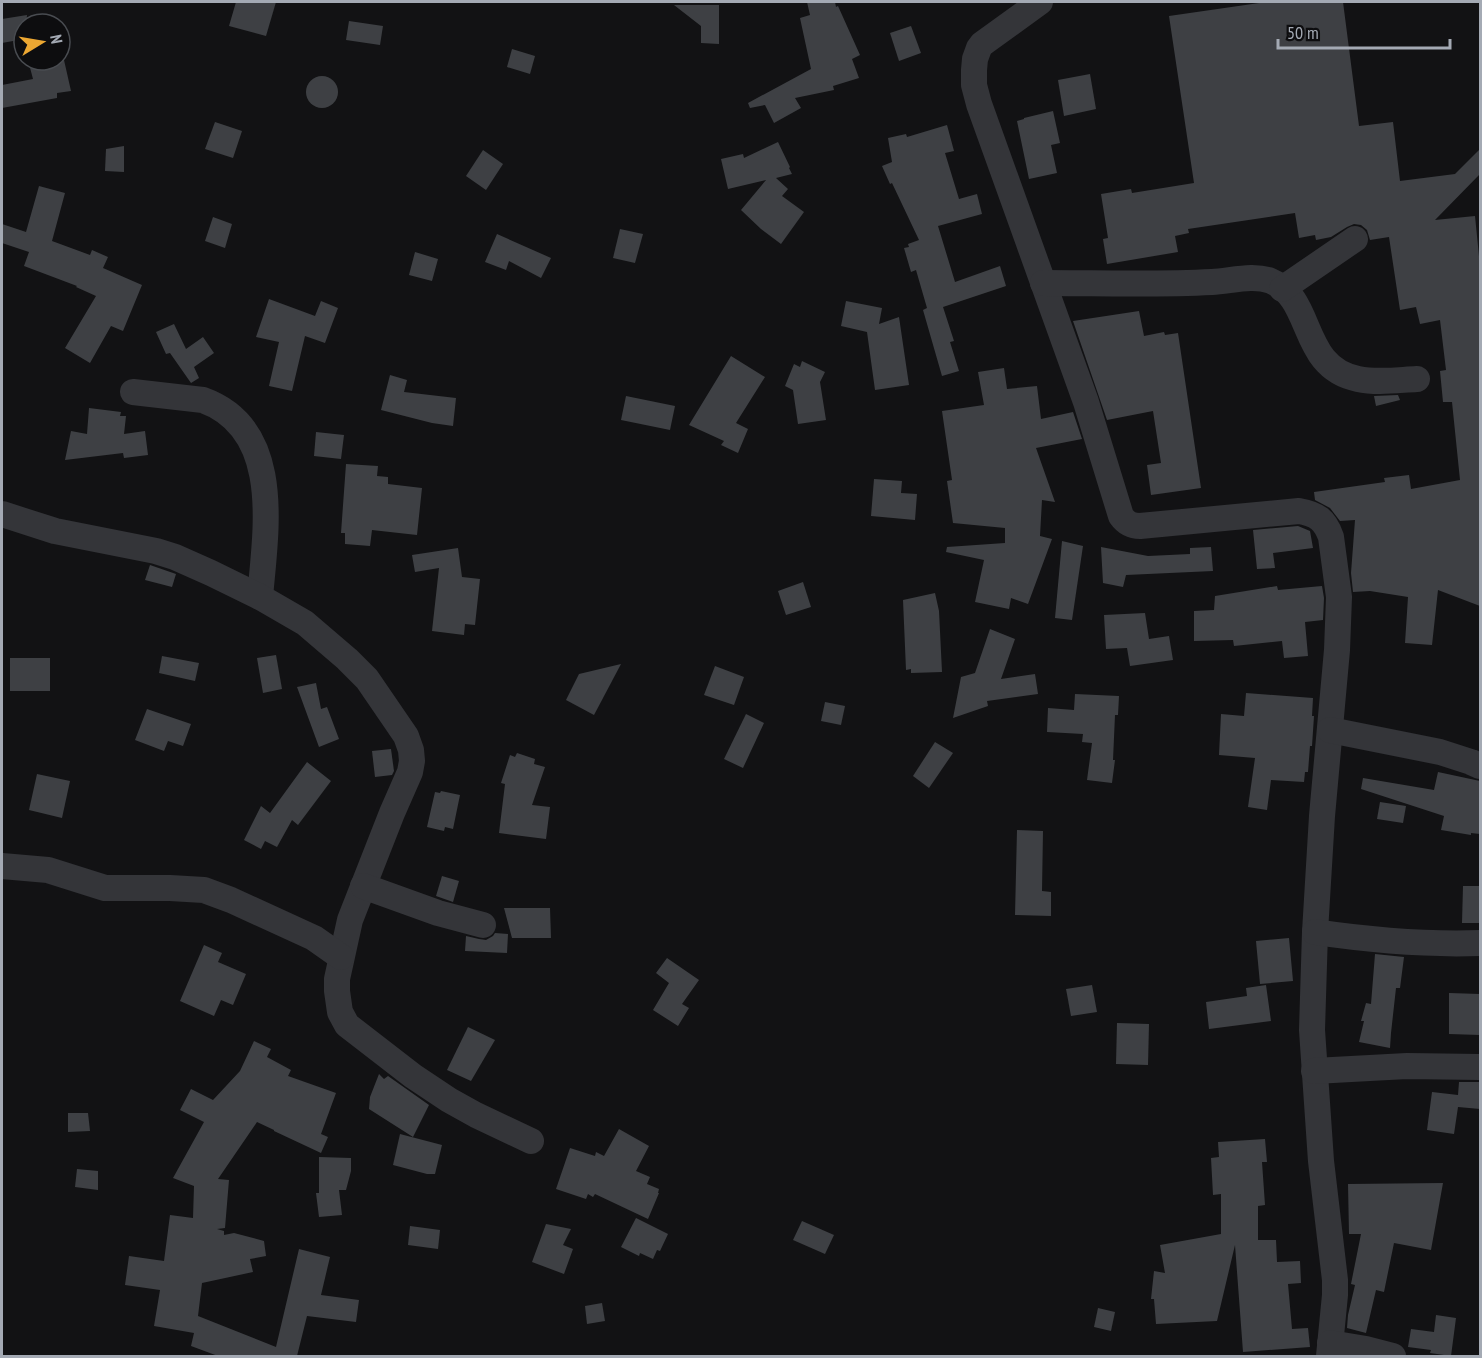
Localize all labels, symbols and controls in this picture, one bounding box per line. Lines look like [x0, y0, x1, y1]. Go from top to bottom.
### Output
north arrow [12, 12, 72, 72]
scale bar [1278, 12, 1450, 50]
text: 50 m [1287, 21, 1319, 44]
text: N [46, 33, 67, 45]

